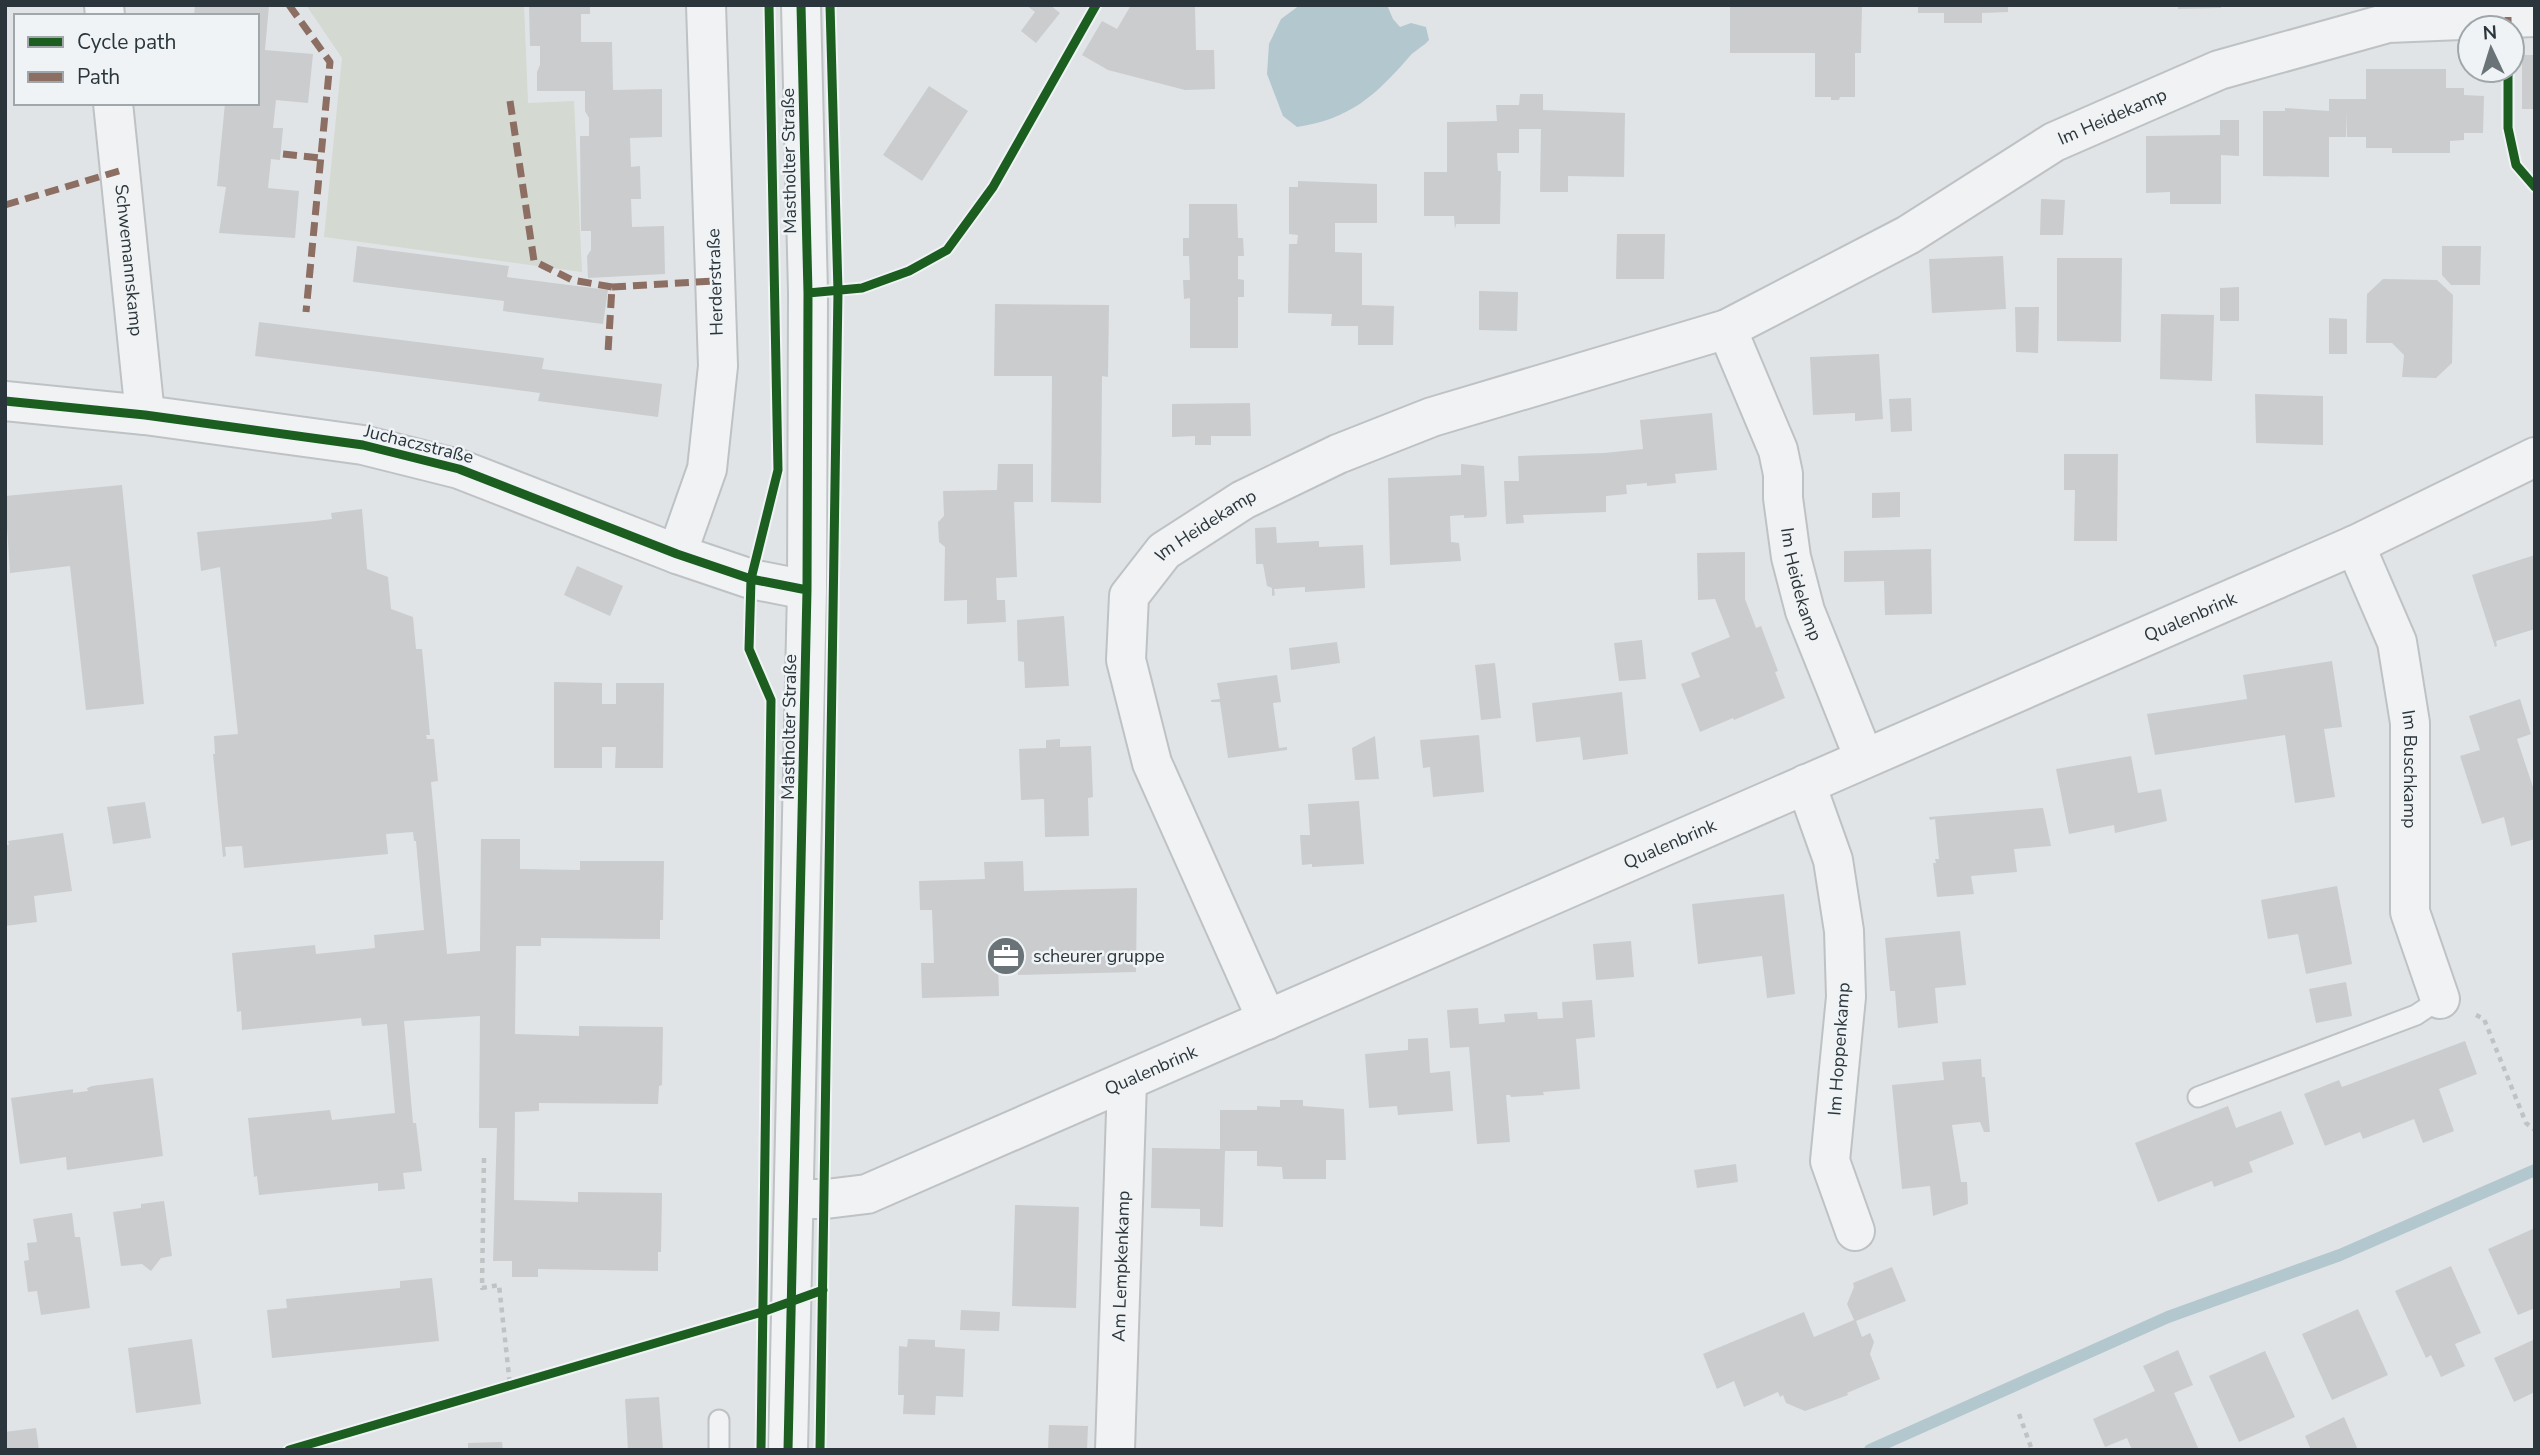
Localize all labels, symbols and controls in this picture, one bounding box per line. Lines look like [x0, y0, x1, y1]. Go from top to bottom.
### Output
legend [14, 14, 259, 105]
north arrow [2456, 14, 2526, 84]
text: N [2482, 20, 2498, 47]
text: Cycle path [77, 28, 176, 56]
text: Path [77, 63, 120, 91]
street label: Im Heidekamp [2054, 82, 2171, 151]
street label: Mastholter Straße [776, 88, 802, 234]
street label: Schwemannskamp [109, 183, 149, 337]
street label: Herderstraße [701, 228, 729, 336]
street label: Juchaczstraße [361, 419, 476, 469]
street label: Im Heidekamp [1149, 483, 1260, 566]
street label: Im Heidekamp [1775, 526, 1828, 644]
street label: Qualenbrink [2140, 586, 2241, 648]
street label: Mastholter Straße [776, 654, 802, 800]
street label: Im Buschkamp [2396, 708, 2423, 829]
street label: Qualenbrink [1620, 813, 1721, 875]
office icon: scheurer gruppe [985, 935, 1027, 977]
place label: scheurer gruppe [1033, 944, 1165, 968]
street label: Im Hoppenkamp [1822, 982, 1856, 1116]
street label: Qualenbrink [1101, 1039, 1202, 1101]
street label: Am Lempkenkamp [1107, 1190, 1135, 1342]

